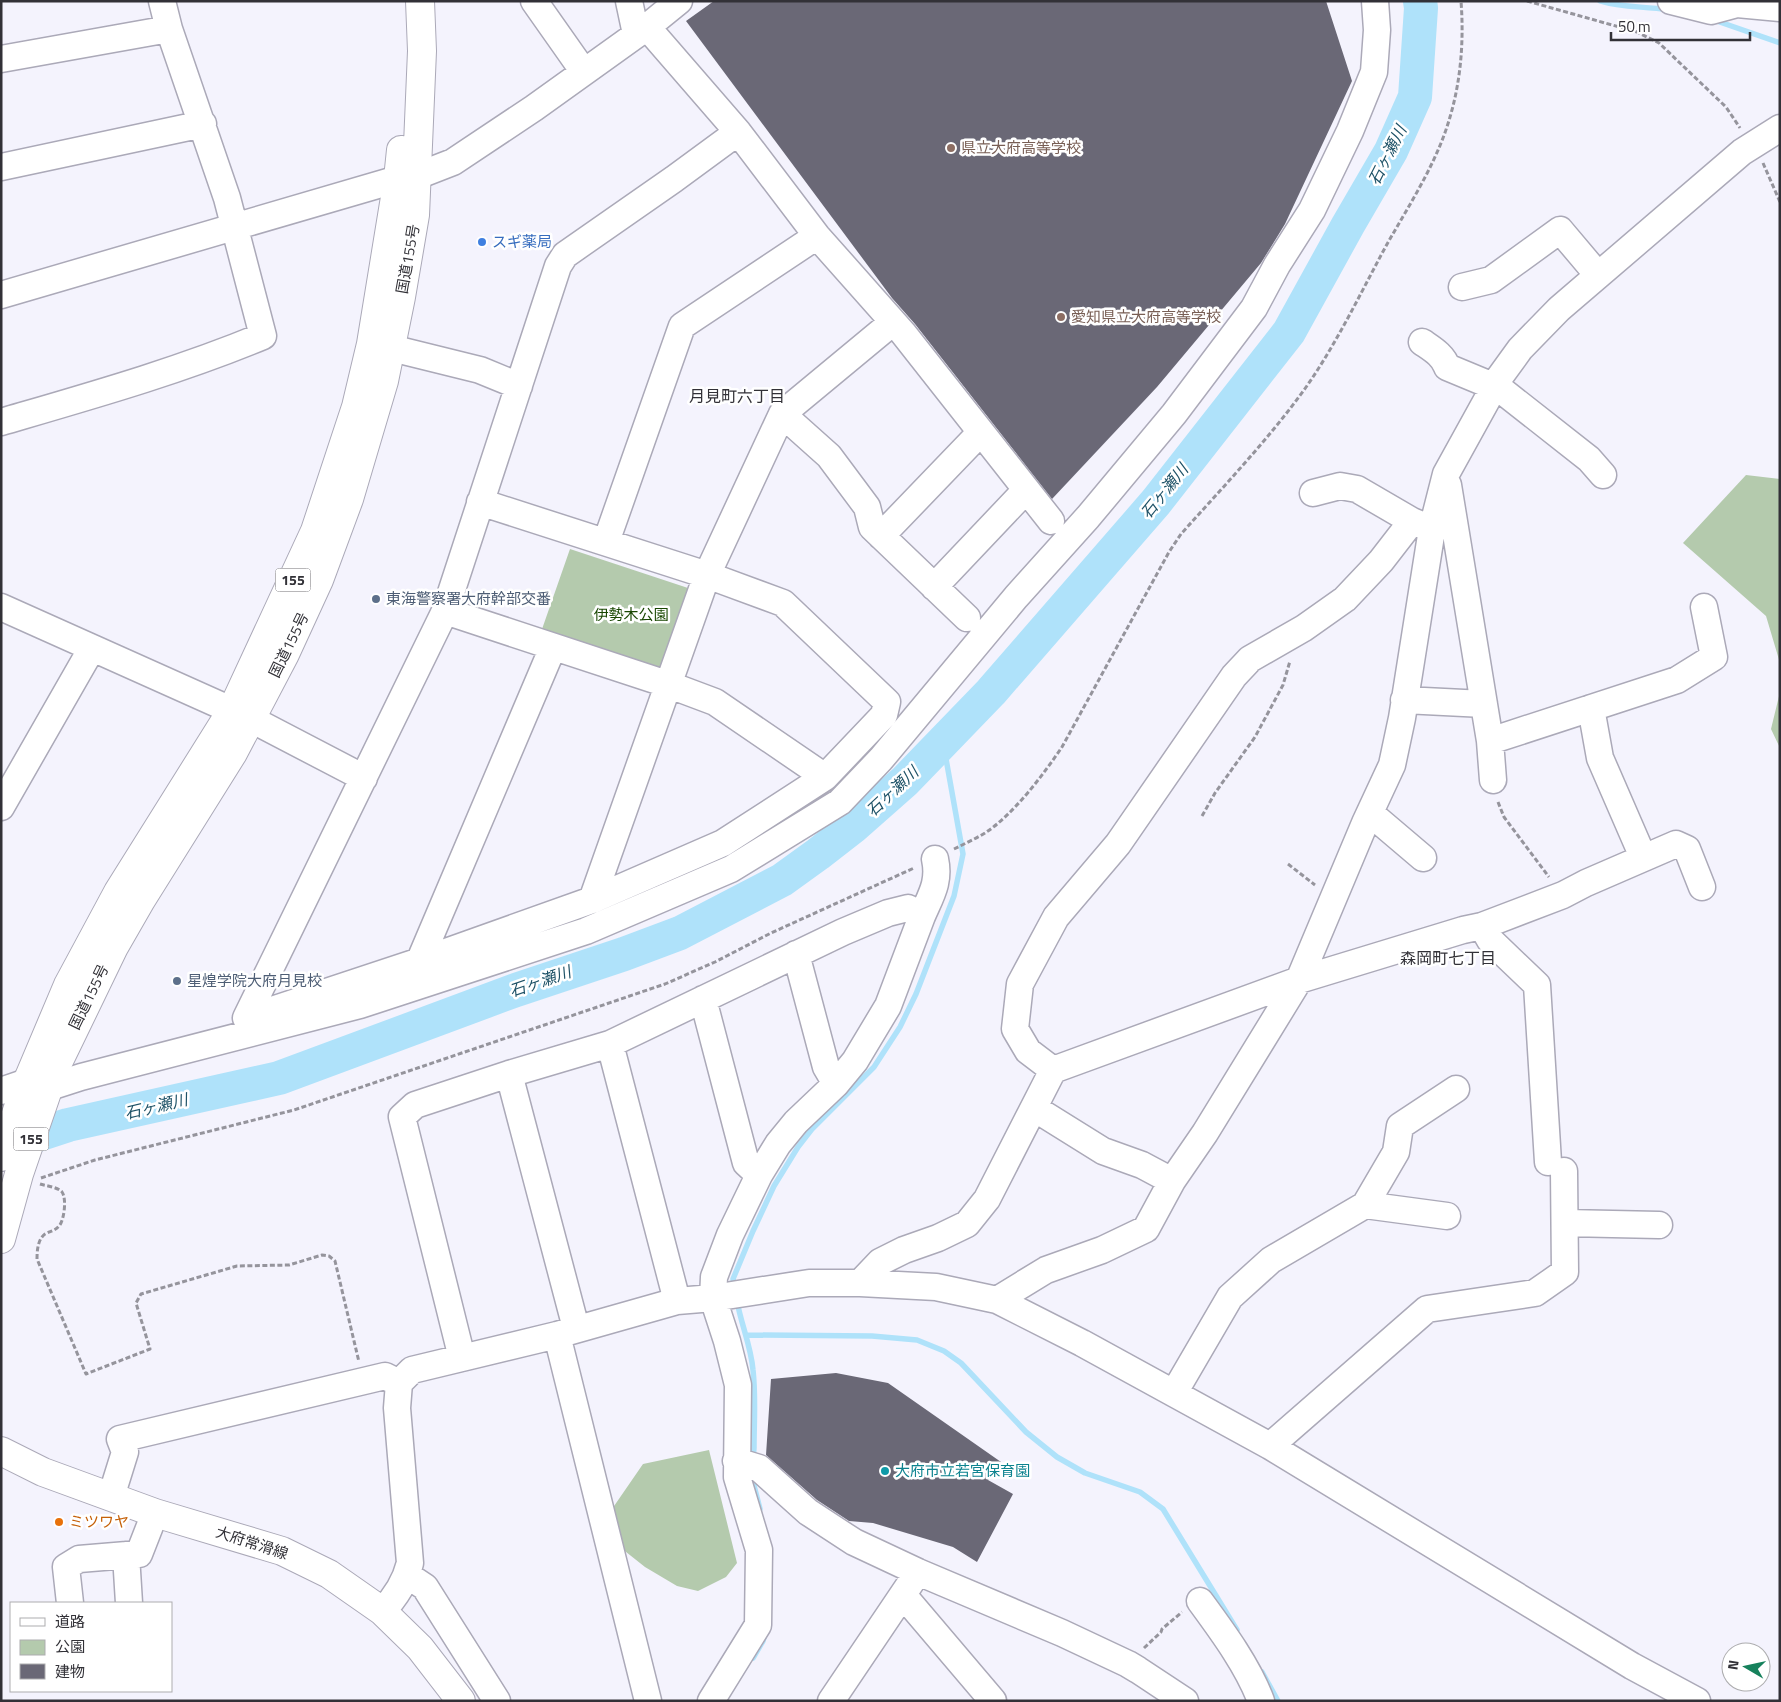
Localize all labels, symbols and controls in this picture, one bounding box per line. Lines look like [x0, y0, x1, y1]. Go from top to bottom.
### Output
scale bar [1611, 10, 1750, 42]
text: 50 m [1618, 15, 1651, 38]
water label: 石ヶ瀬川 [1362, 119, 1413, 189]
place label: 県立大府高等学校 [961, 136, 1081, 159]
marker: 県立大府高等学校 [945, 142, 957, 154]
street label: 国道155号 [390, 222, 425, 295]
place label: スギ薬局 [492, 230, 552, 253]
marker: スギ薬局 [476, 236, 488, 248]
place label: 愛知県立大府高等学校 [1071, 305, 1221, 328]
marker: 愛知県立大府高等学校 [1055, 311, 1067, 323]
district label: 月見町六丁目 [689, 384, 785, 408]
water label: 石ヶ瀬川 [1135, 457, 1195, 523]
road number: 155 [276, 568, 310, 592]
place label: 東海警察署大府幹部交番 [386, 587, 551, 610]
marker: 東海警察署大府幹部交番 [370, 593, 382, 605]
park label: 伊勢木公園 [593, 603, 669, 626]
street label: 国道155号 [263, 608, 314, 681]
water label: 石ヶ瀬川 [860, 759, 925, 822]
district label: 森岡町七丁目 [1400, 946, 1496, 970]
water label: 石ヶ瀬川 [506, 959, 576, 1003]
street label: 国道155号 [63, 960, 114, 1033]
place label: 星煌学院大府月見校 [187, 969, 322, 992]
marker: 星煌学院大府月見校 [171, 975, 183, 987]
water label: 石ヶ瀬川 [122, 1087, 192, 1125]
road number: 155 [14, 1128, 48, 1150]
place label: 大府市立若宮保育園 [895, 1459, 1030, 1482]
marker: 大府市立若宮保育園 [879, 1465, 891, 1477]
place label: ミツワヤ [69, 1510, 129, 1533]
marker: ミツワヤ [53, 1516, 65, 1528]
street label: 大府常滑線 [213, 1520, 291, 1565]
legend [10, 1602, 172, 1692]
text: 道路 [55, 1610, 85, 1633]
text: 公園 [55, 1635, 85, 1658]
north arrow [1721, 1642, 1771, 1692]
text: N [1722, 1658, 1744, 1671]
text: 建物 [55, 1660, 85, 1683]

